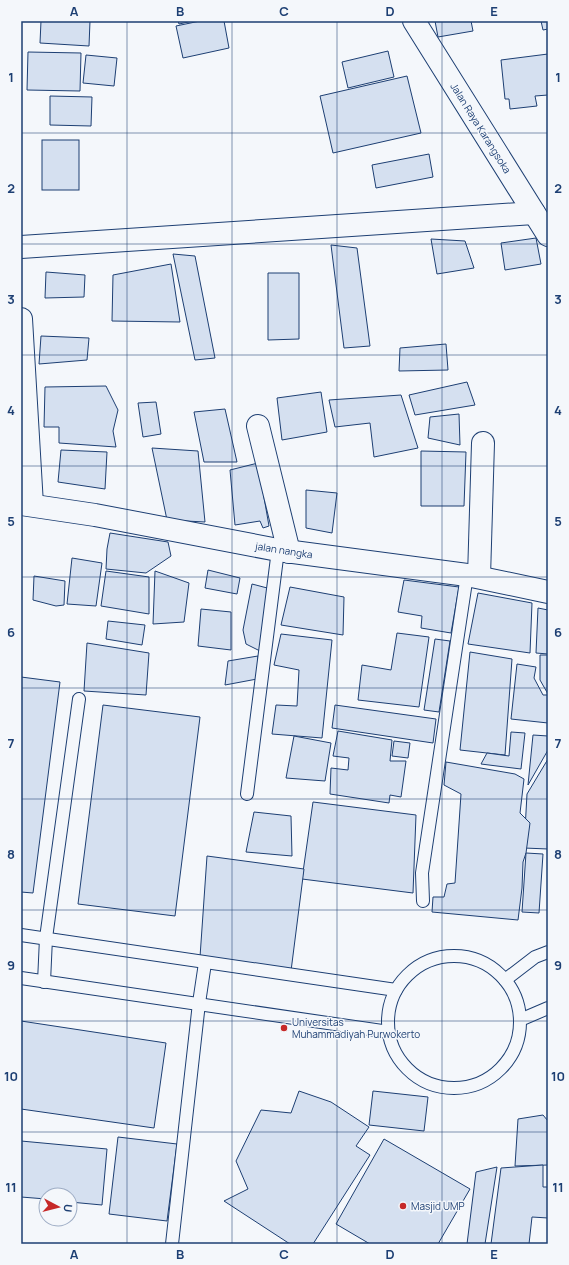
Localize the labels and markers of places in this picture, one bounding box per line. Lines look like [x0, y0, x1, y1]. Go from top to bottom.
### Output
place label: Universitas Muhammadiyah Purwokerto [292, 1015, 420, 1041]
marker: Universitas Muhammadiyah Purwokerto [279, 1023, 289, 1033]
place label: Masjid UMP [411, 1199, 464, 1213]
marker: Masjid UMP [398, 1201, 408, 1211]

